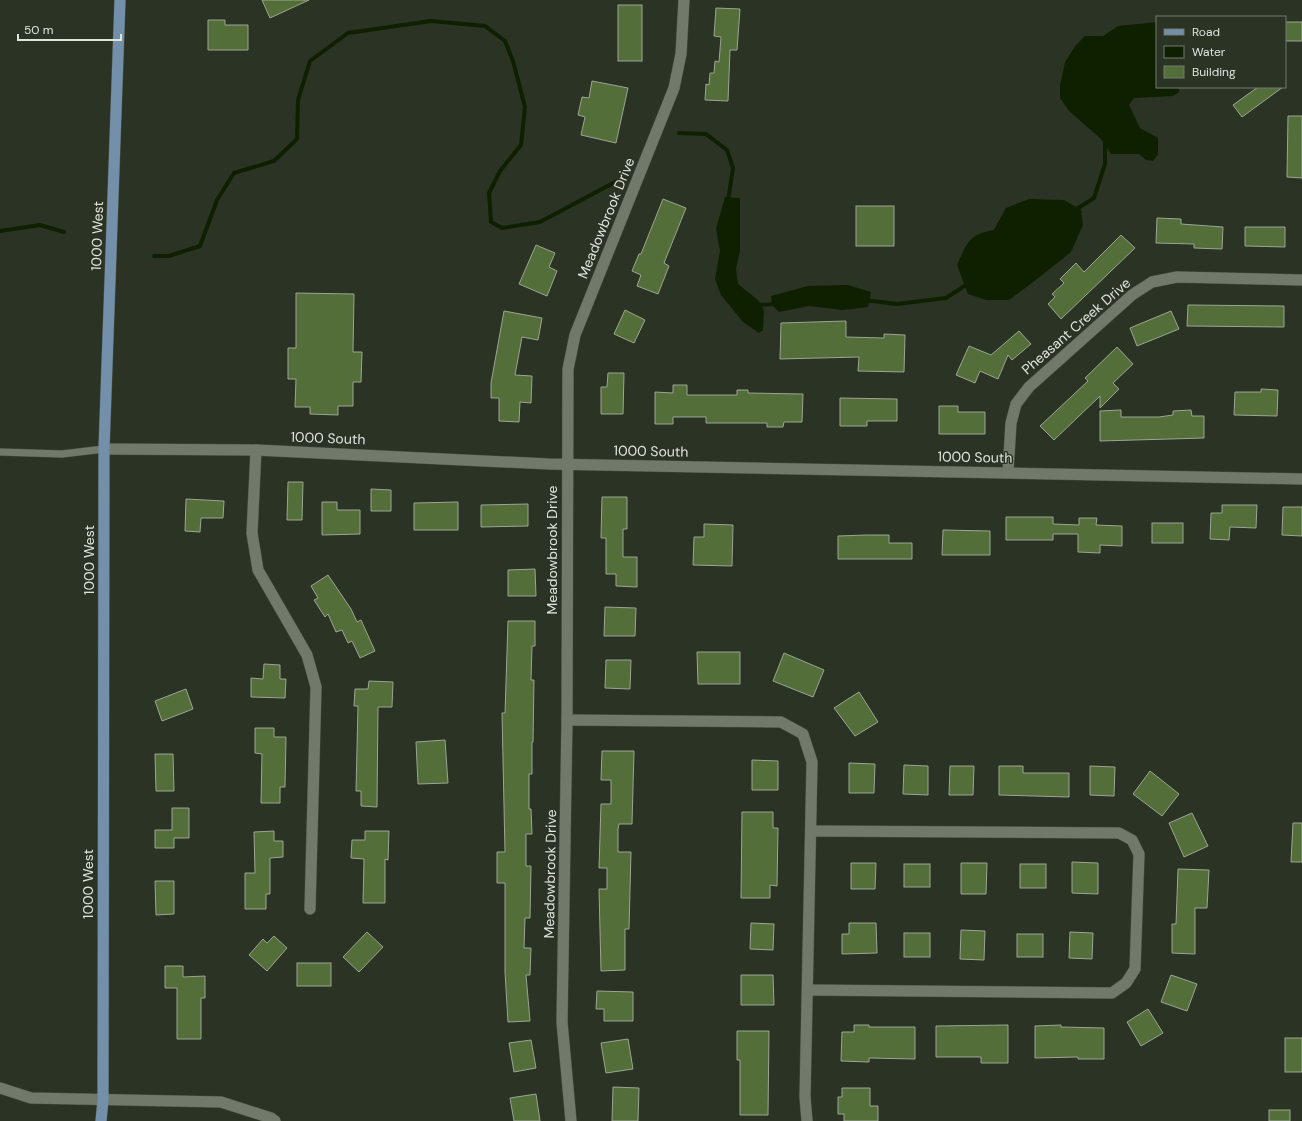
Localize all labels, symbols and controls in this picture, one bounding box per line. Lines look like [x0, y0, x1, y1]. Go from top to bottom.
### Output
scale bar [18, 16, 121, 42]
legend [1156, 16, 1286, 88]
text: 50 m [24, 22, 53, 38]
text: Road [1192, 24, 1220, 40]
text: Water [1192, 44, 1226, 60]
text: Building [1192, 64, 1236, 80]
street label: Meadowbrook Drive [573, 155, 639, 281]
street label: 1000 West [87, 201, 107, 271]
street label: Pheasant Creek Drive [1018, 274, 1134, 378]
street label: 1000 South [290, 428, 366, 448]
street label: 1000 South [613, 441, 689, 461]
street label: 1000 South [937, 447, 1013, 467]
street label: Meadowbrook Drive [543, 485, 561, 615]
street label: 1000 West [80, 525, 98, 595]
street label: Meadowbrook Drive [540, 809, 560, 939]
street label: 1000 West [79, 849, 97, 919]

